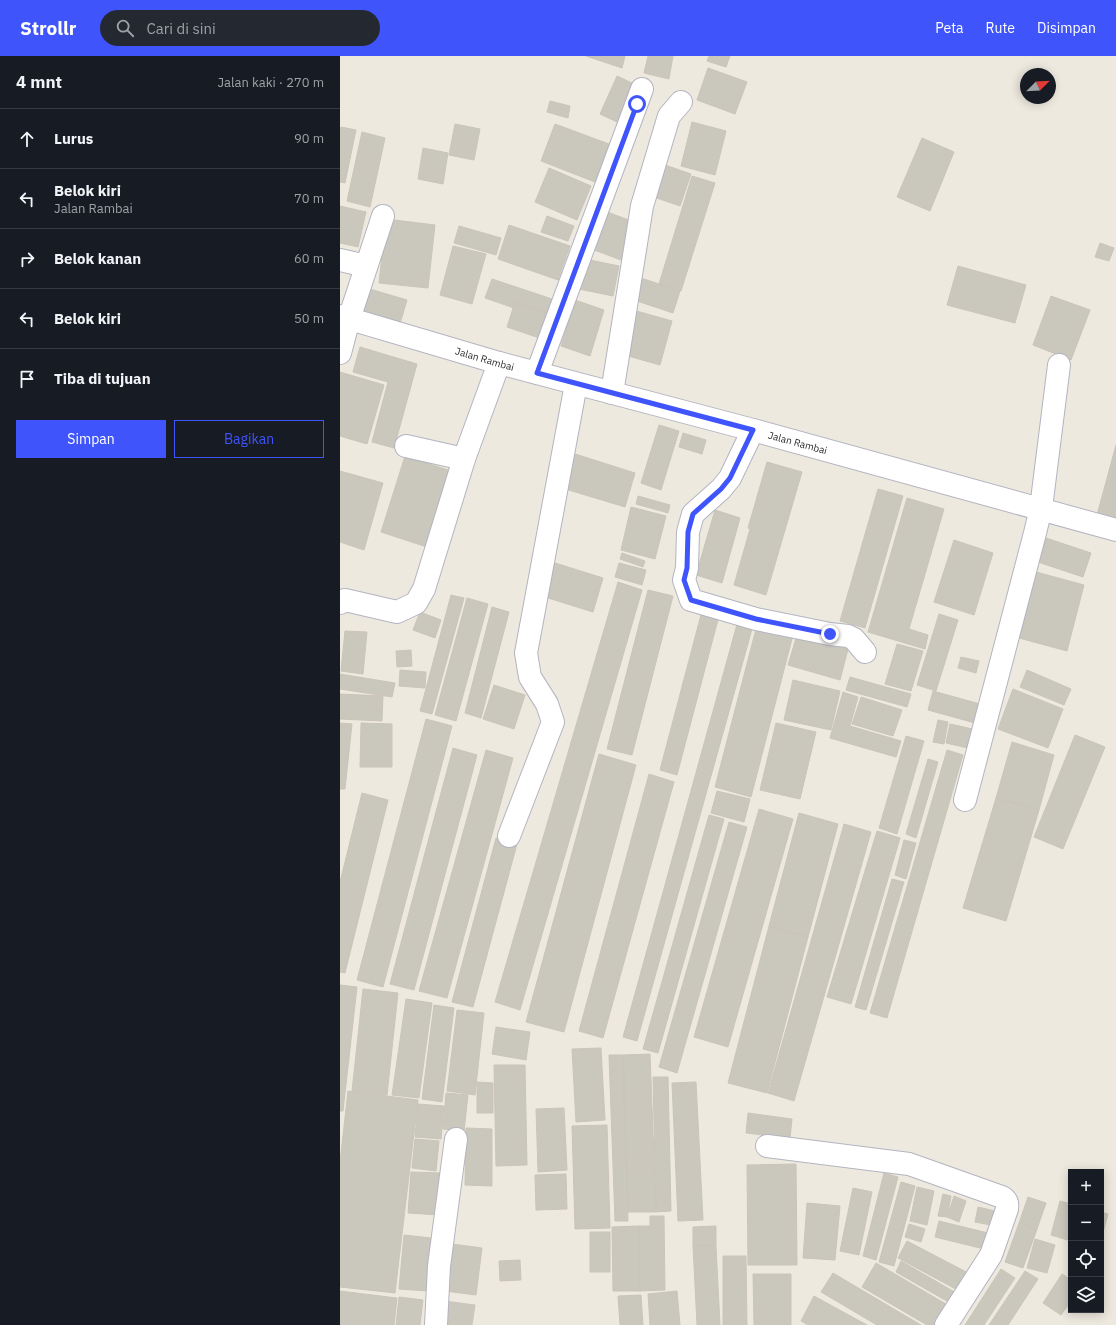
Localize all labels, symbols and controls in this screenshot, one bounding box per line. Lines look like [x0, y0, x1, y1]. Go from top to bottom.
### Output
search box [100, 10, 380, 46]
text: Strollr [20, 16, 76, 40]
icon: search [114, 17, 136, 39]
text: Cari di sini [146, 19, 216, 38]
text: Peta [935, 19, 964, 37]
text: Rute [986, 19, 1015, 37]
text: Disimpan [1037, 19, 1096, 37]
north arrow [1020, 68, 1056, 104]
text: 4 mnt [16, 71, 62, 93]
text: Jalan kaki · 270 m [217, 74, 324, 91]
route start [628, 95, 646, 113]
icon: ahead [16, 128, 38, 150]
text: Lurus [54, 129, 93, 148]
text: 90 m [294, 130, 324, 147]
text: Belok kiri [54, 181, 121, 200]
icon: left [16, 188, 38, 210]
text: 70 m [294, 190, 324, 207]
text: Jalan Rambai [54, 200, 133, 217]
icon: right [16, 248, 38, 270]
text: Belok kanan [54, 249, 141, 268]
text: 60 m [294, 250, 324, 267]
icon: left [16, 308, 38, 330]
text: Belok kiri [54, 309, 121, 328]
text: 50 m [294, 310, 324, 327]
street label: Jalan Rambai [454, 344, 516, 374]
icon: arrive [16, 368, 38, 390]
text: Tiba di tujuan [54, 369, 151, 388]
button: Simpan [16, 420, 166, 458]
button: Bagikan [174, 420, 324, 458]
street label: Jalan Rambai [767, 429, 829, 457]
route end [821, 625, 839, 643]
map controls [1068, 1169, 1104, 1313]
button: + [1068, 1169, 1104, 1205]
button: − [1068, 1205, 1104, 1241]
button: locate [1068, 1241, 1104, 1277]
button: layers [1068, 1277, 1104, 1313]

